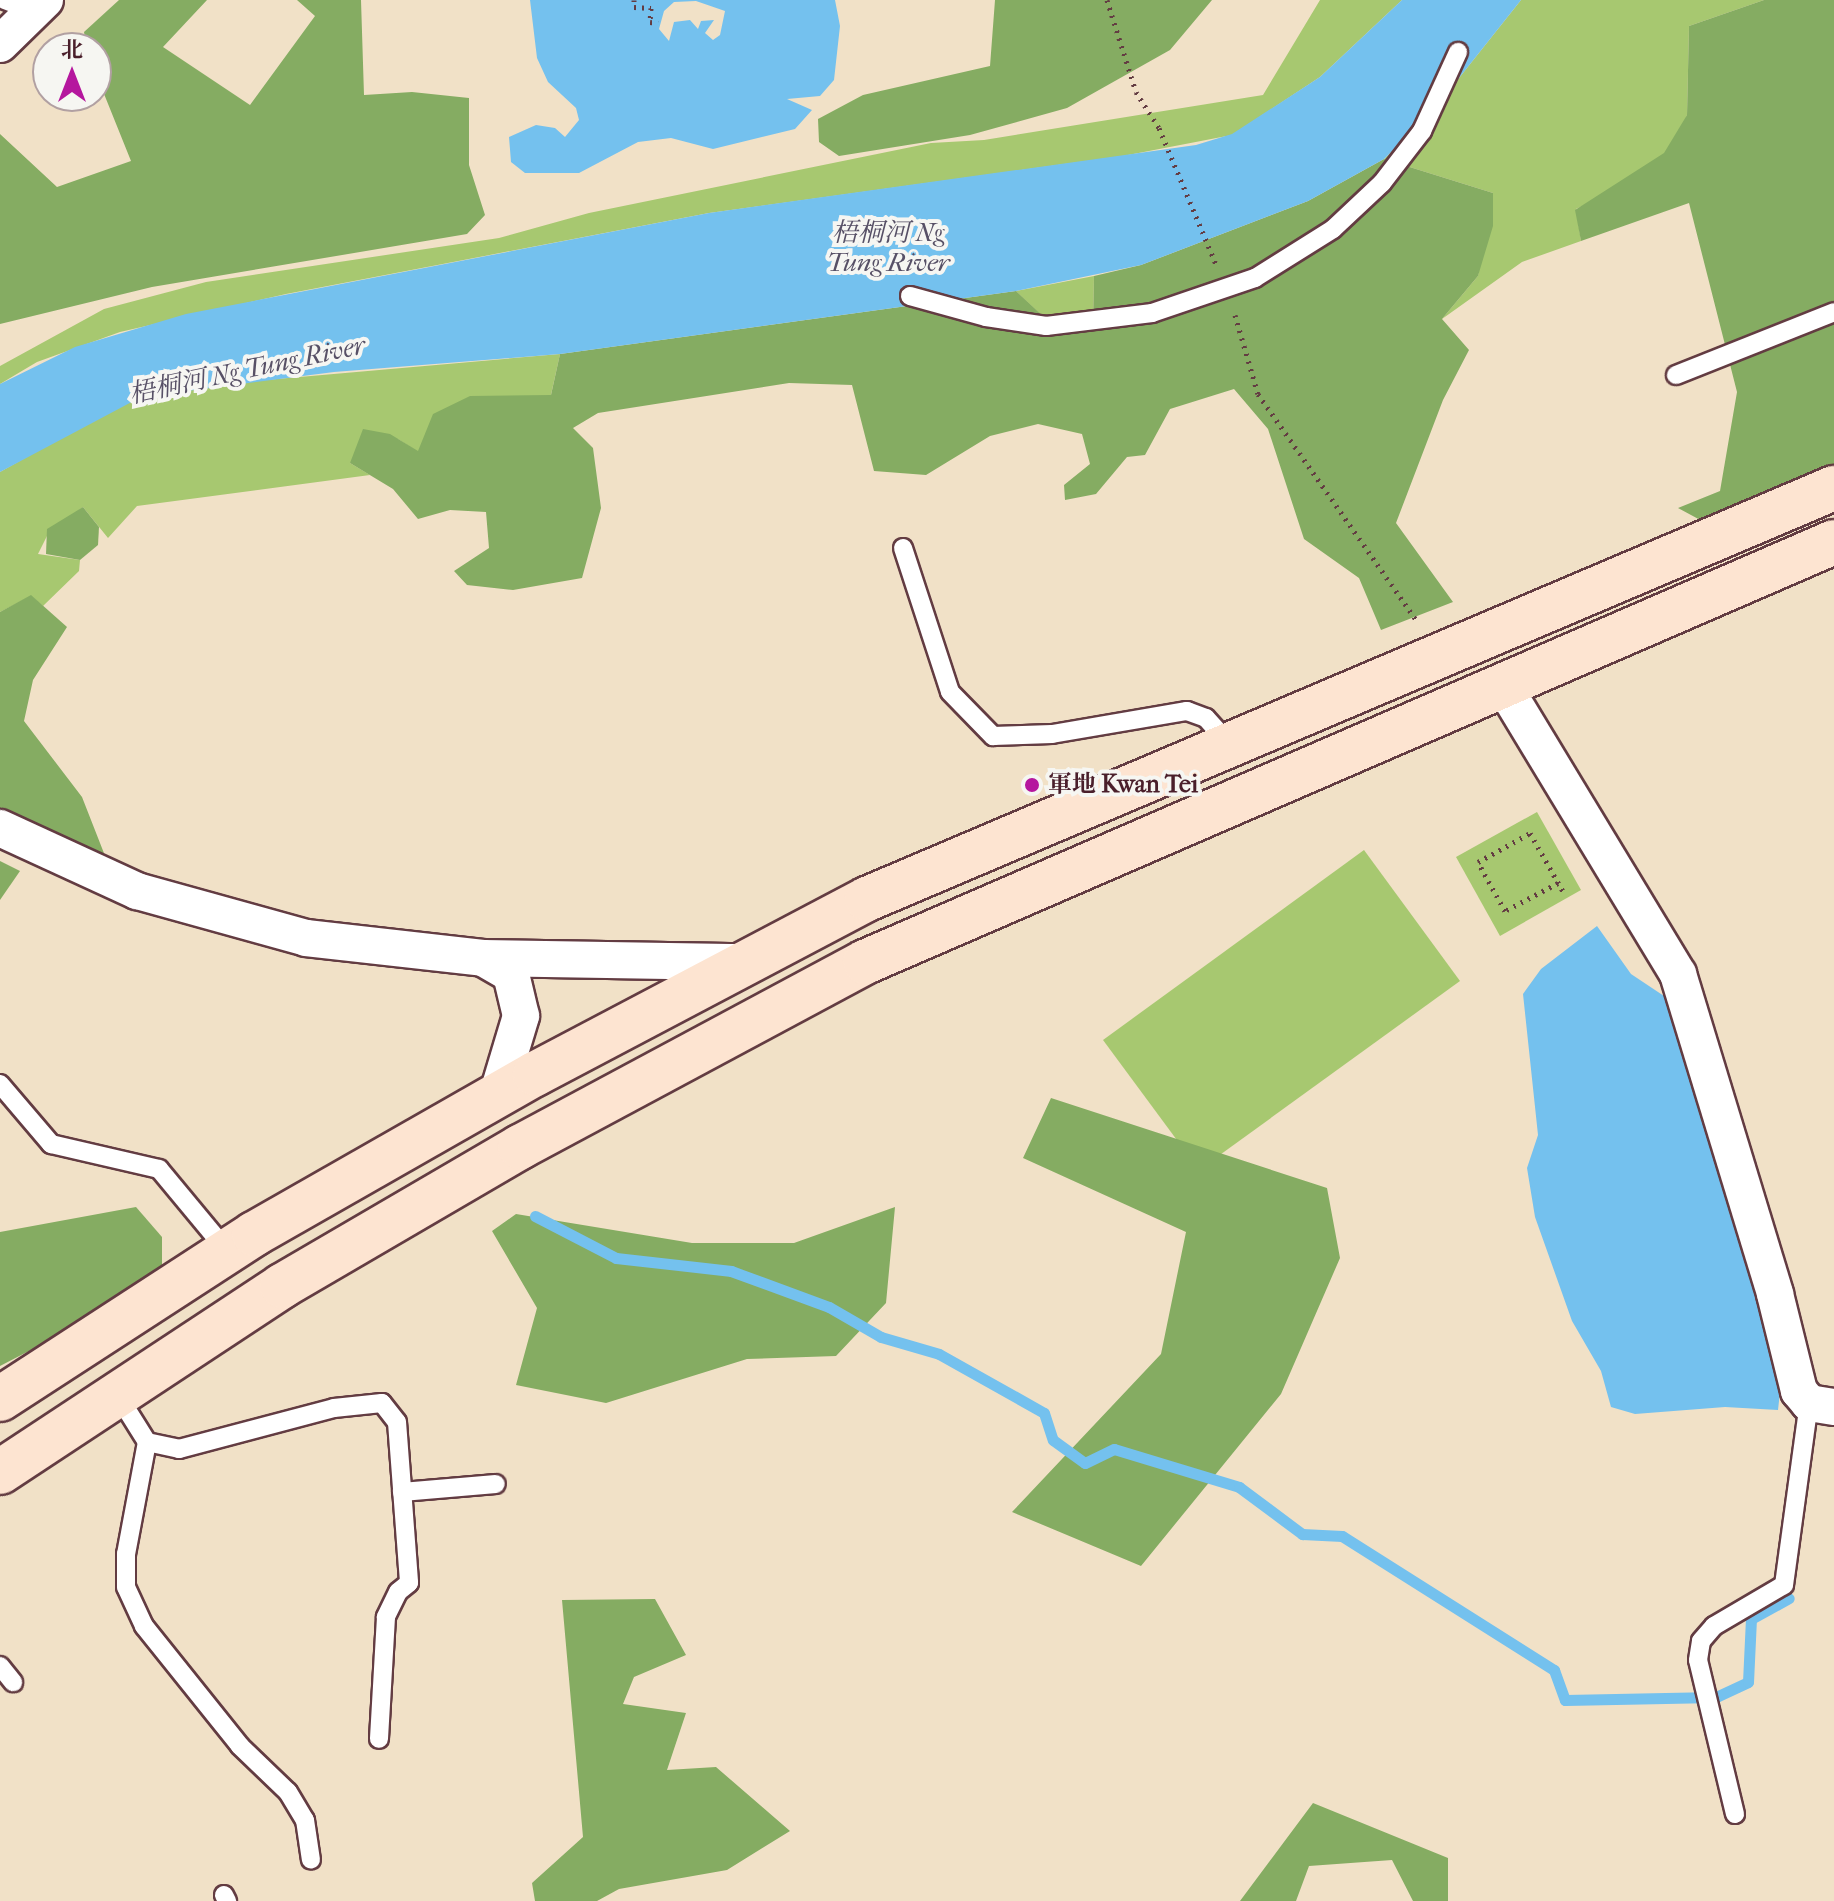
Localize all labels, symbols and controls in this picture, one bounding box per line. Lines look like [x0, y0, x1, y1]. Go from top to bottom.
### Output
north arrow [32, 32, 112, 112]
text: 北 [61, 37, 83, 63]
water label: 梧桐河 Ng Tung River [827, 217, 949, 278]
water label: 梧桐河 Ng Tung River [126, 330, 368, 410]
place label: 軍地 Kwan Tei [1048, 771, 1198, 799]
marker: 軍地 Kwan Tei [1023, 776, 1041, 794]

